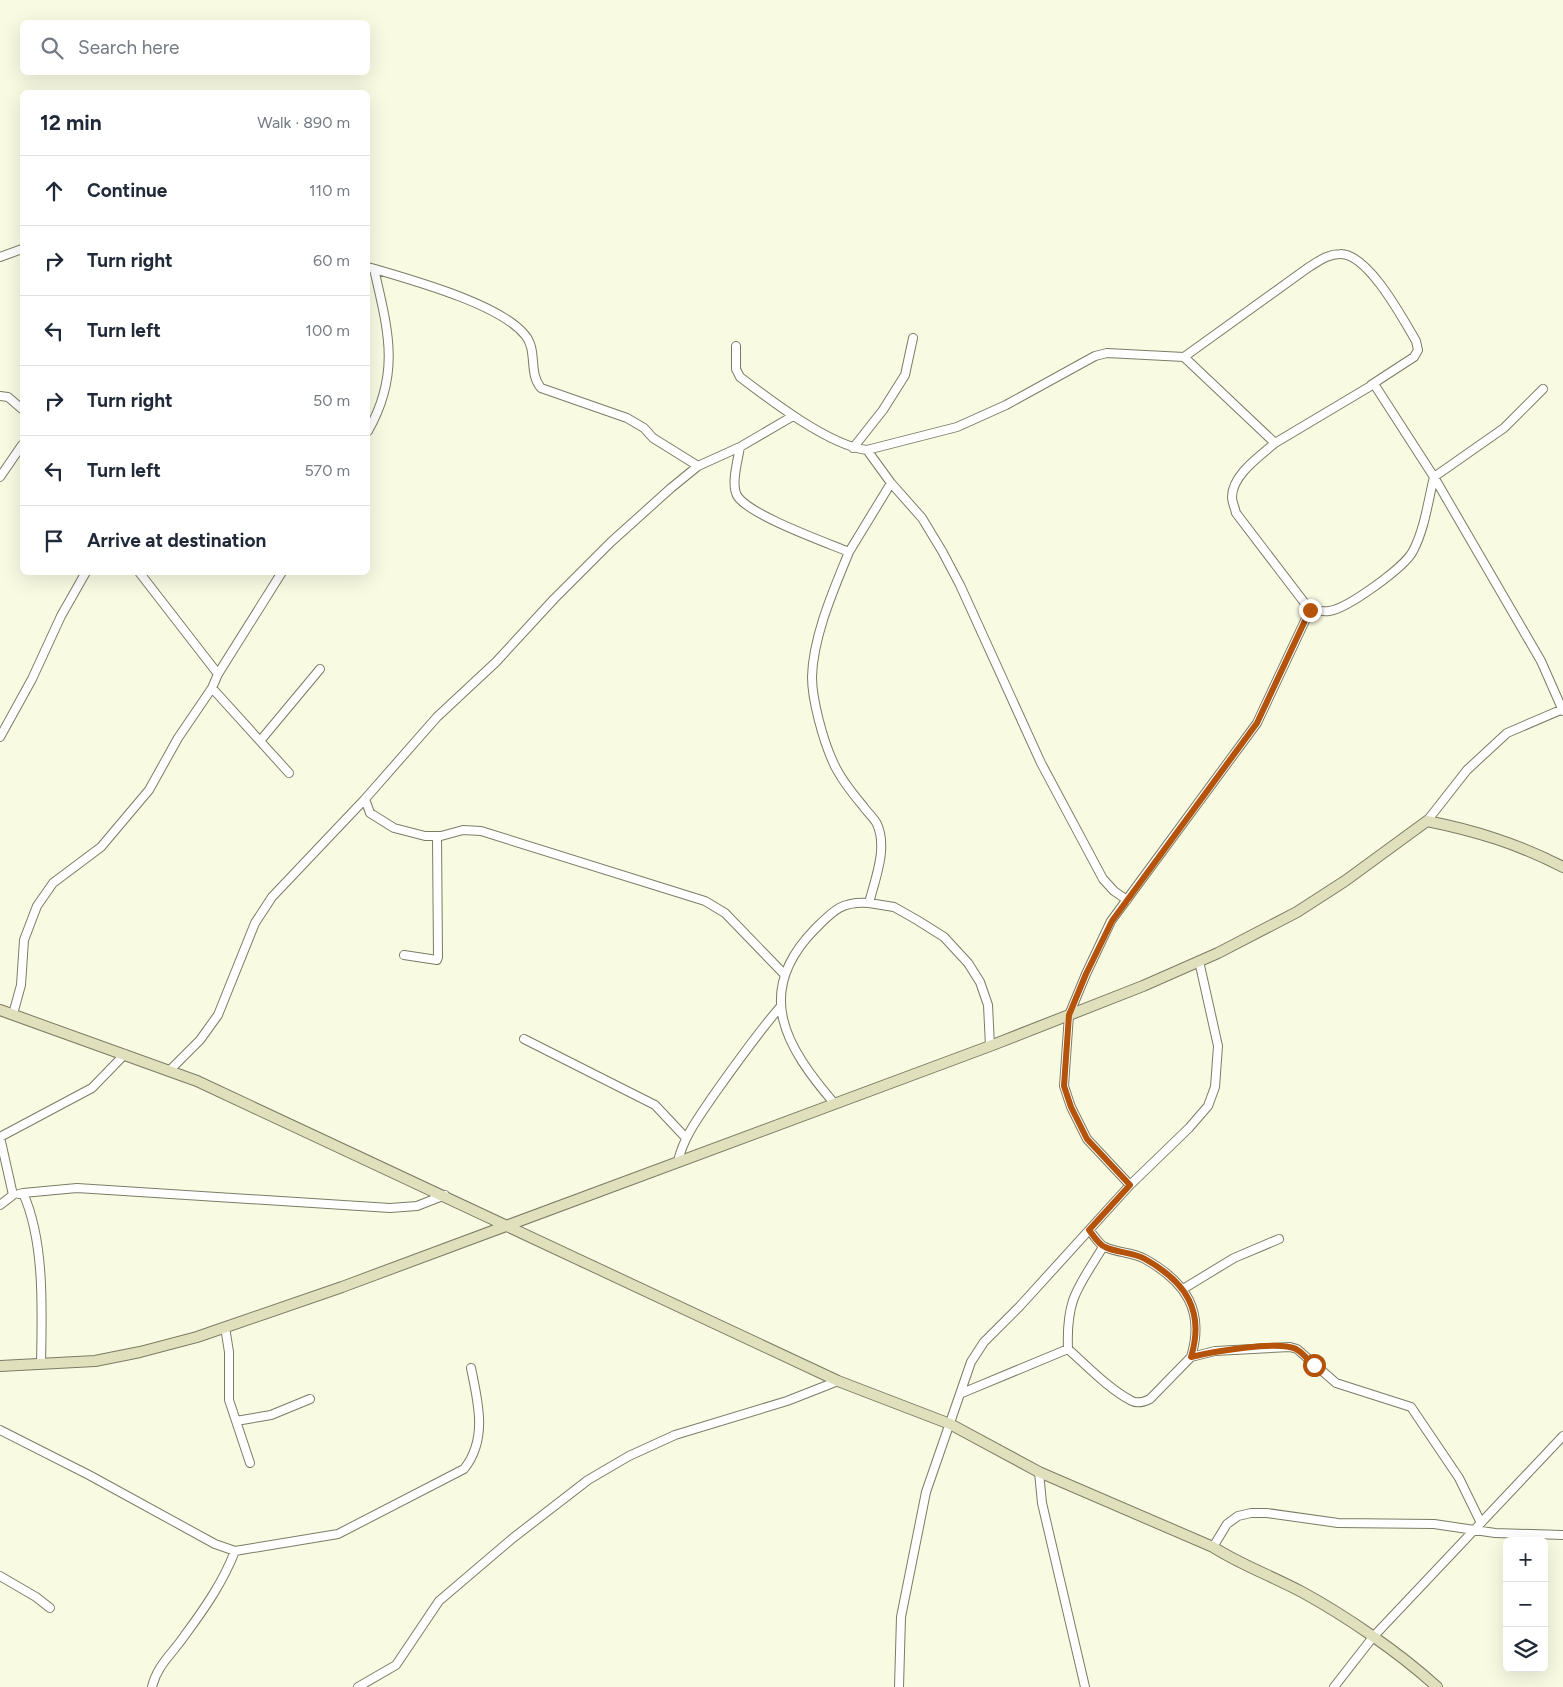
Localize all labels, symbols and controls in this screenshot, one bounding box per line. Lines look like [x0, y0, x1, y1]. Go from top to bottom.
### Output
search box [20, 20, 370, 75]
icon: search [38, 34, 66, 62]
text: Search here [78, 36, 180, 59]
text: 12 min [40, 110, 102, 135]
text: Walk · 890 m [257, 113, 350, 132]
icon: ahead [40, 177, 68, 205]
text: Continue [87, 179, 167, 202]
text: 110 m [309, 181, 350, 200]
icon: right [40, 247, 68, 275]
text: Turn right [87, 249, 173, 272]
text: 60 m [313, 251, 350, 270]
icon: left [40, 317, 68, 345]
text: Turn left [87, 319, 161, 342]
text: 100 m [305, 321, 350, 340]
icon: right [40, 387, 68, 415]
text: Turn right [87, 389, 173, 412]
text: 50 m [313, 391, 350, 410]
icon: left [40, 457, 68, 485]
text: Turn left [87, 459, 161, 482]
text: 570 m [304, 461, 350, 480]
icon: arrive [40, 527, 68, 555]
text: Arrive at destination [87, 529, 266, 552]
route end [1299, 599, 1322, 622]
route start [1303, 1354, 1326, 1377]
map controls [1503, 1537, 1548, 1672]
button: + [1503, 1537, 1548, 1582]
button: − [1503, 1582, 1548, 1627]
button: layers [1503, 1627, 1548, 1672]

